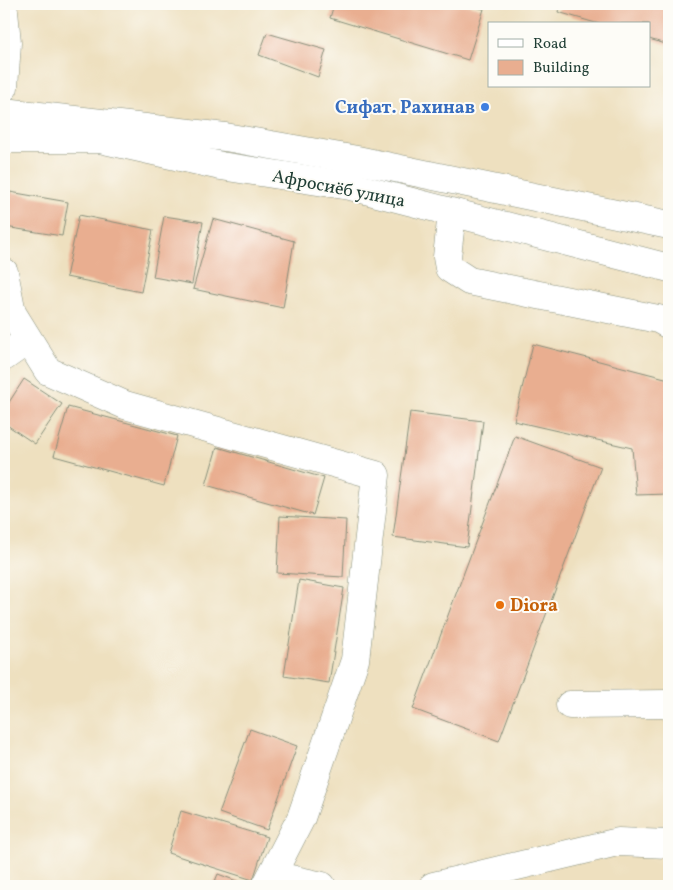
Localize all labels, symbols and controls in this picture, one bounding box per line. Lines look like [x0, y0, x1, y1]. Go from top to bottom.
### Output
legend [488, 22, 650, 88]
text: Road [533, 34, 567, 55]
text: Building [533, 58, 590, 79]
place label: Сифат. Рахинав [335, 96, 475, 121]
marker: Сифат. Рахинав [479, 101, 491, 113]
street label: Афросиёб улица [270, 164, 407, 215]
place label: Diora [510, 594, 558, 619]
marker: Diora [494, 599, 506, 611]

